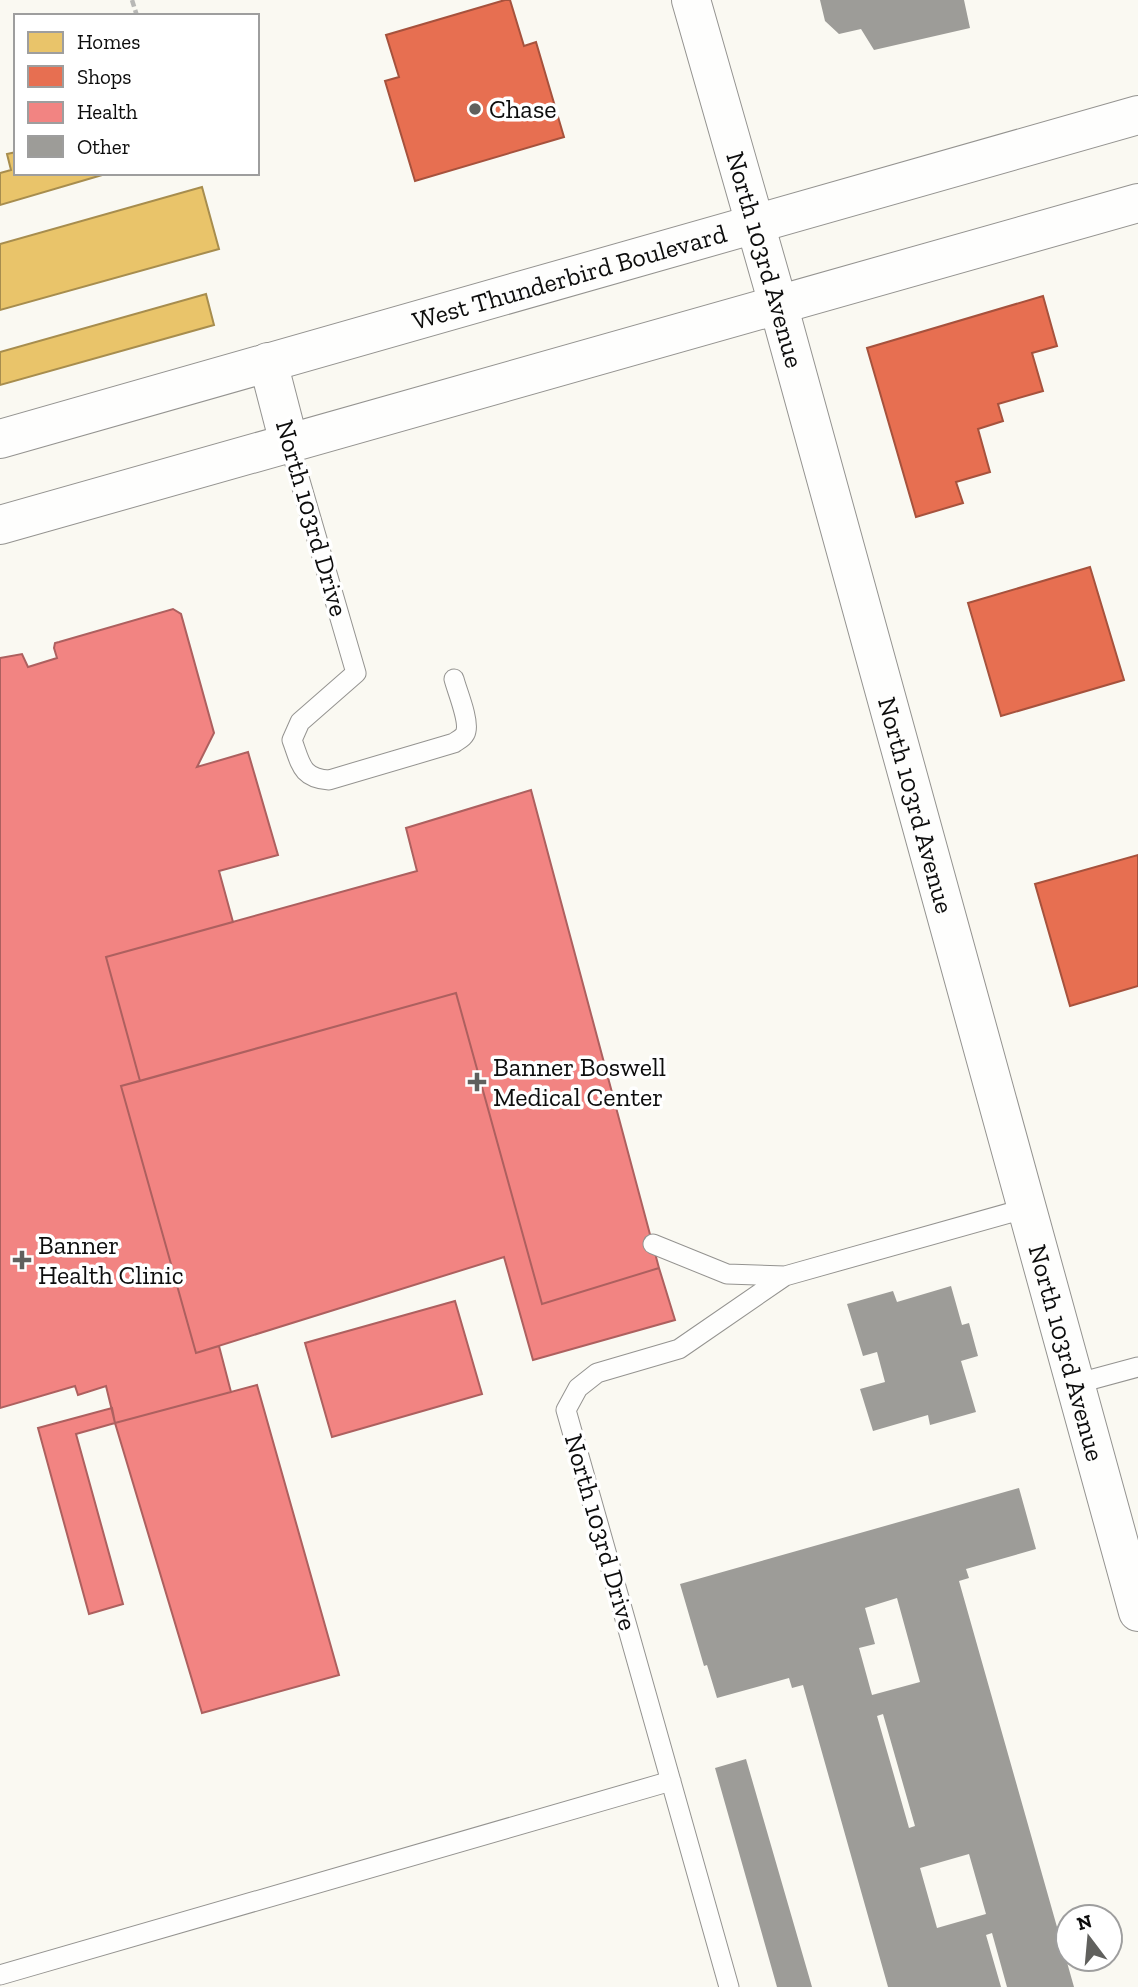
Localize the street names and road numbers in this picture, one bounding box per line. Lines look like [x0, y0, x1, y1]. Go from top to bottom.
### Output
street label: North 103rd Avenue [719, 148, 811, 371]
street label: West Thunderbird Boulevard [409, 217, 730, 337]
street label: North 103rd Drive [269, 416, 355, 620]
street label: North 103rd Avenue [871, 693, 961, 917]
street label: North 103rd Avenue [1022, 1241, 1112, 1465]
street label: North 103rd Drive [558, 1430, 644, 1634]

